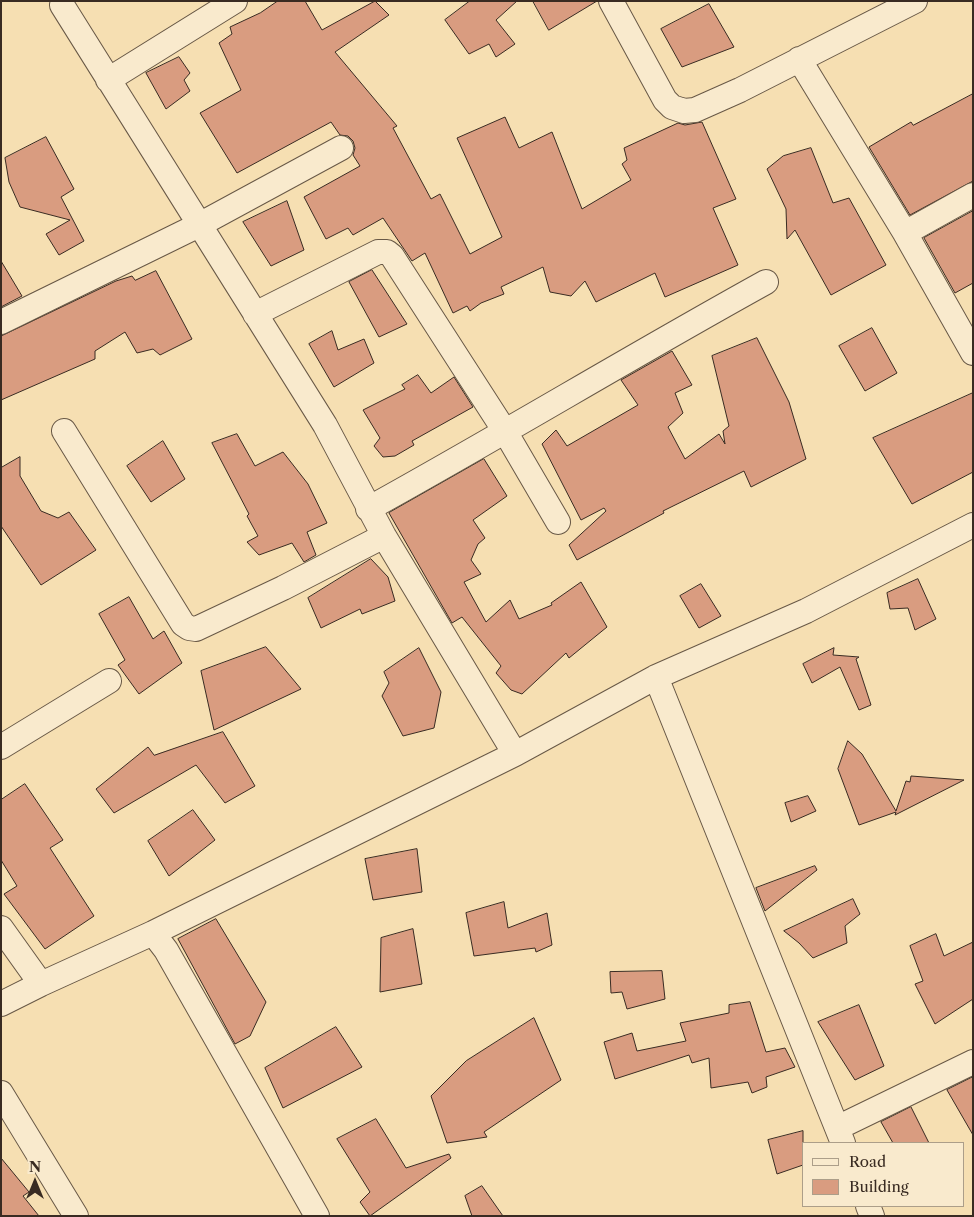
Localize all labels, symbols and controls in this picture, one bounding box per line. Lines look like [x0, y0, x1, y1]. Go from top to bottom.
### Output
legend [802, 1142, 964, 1207]
text: Road [849, 1152, 886, 1171]
north arrow [10, 1157, 60, 1207]
text: N [29, 1158, 41, 1176]
text: Building [849, 1177, 909, 1196]

